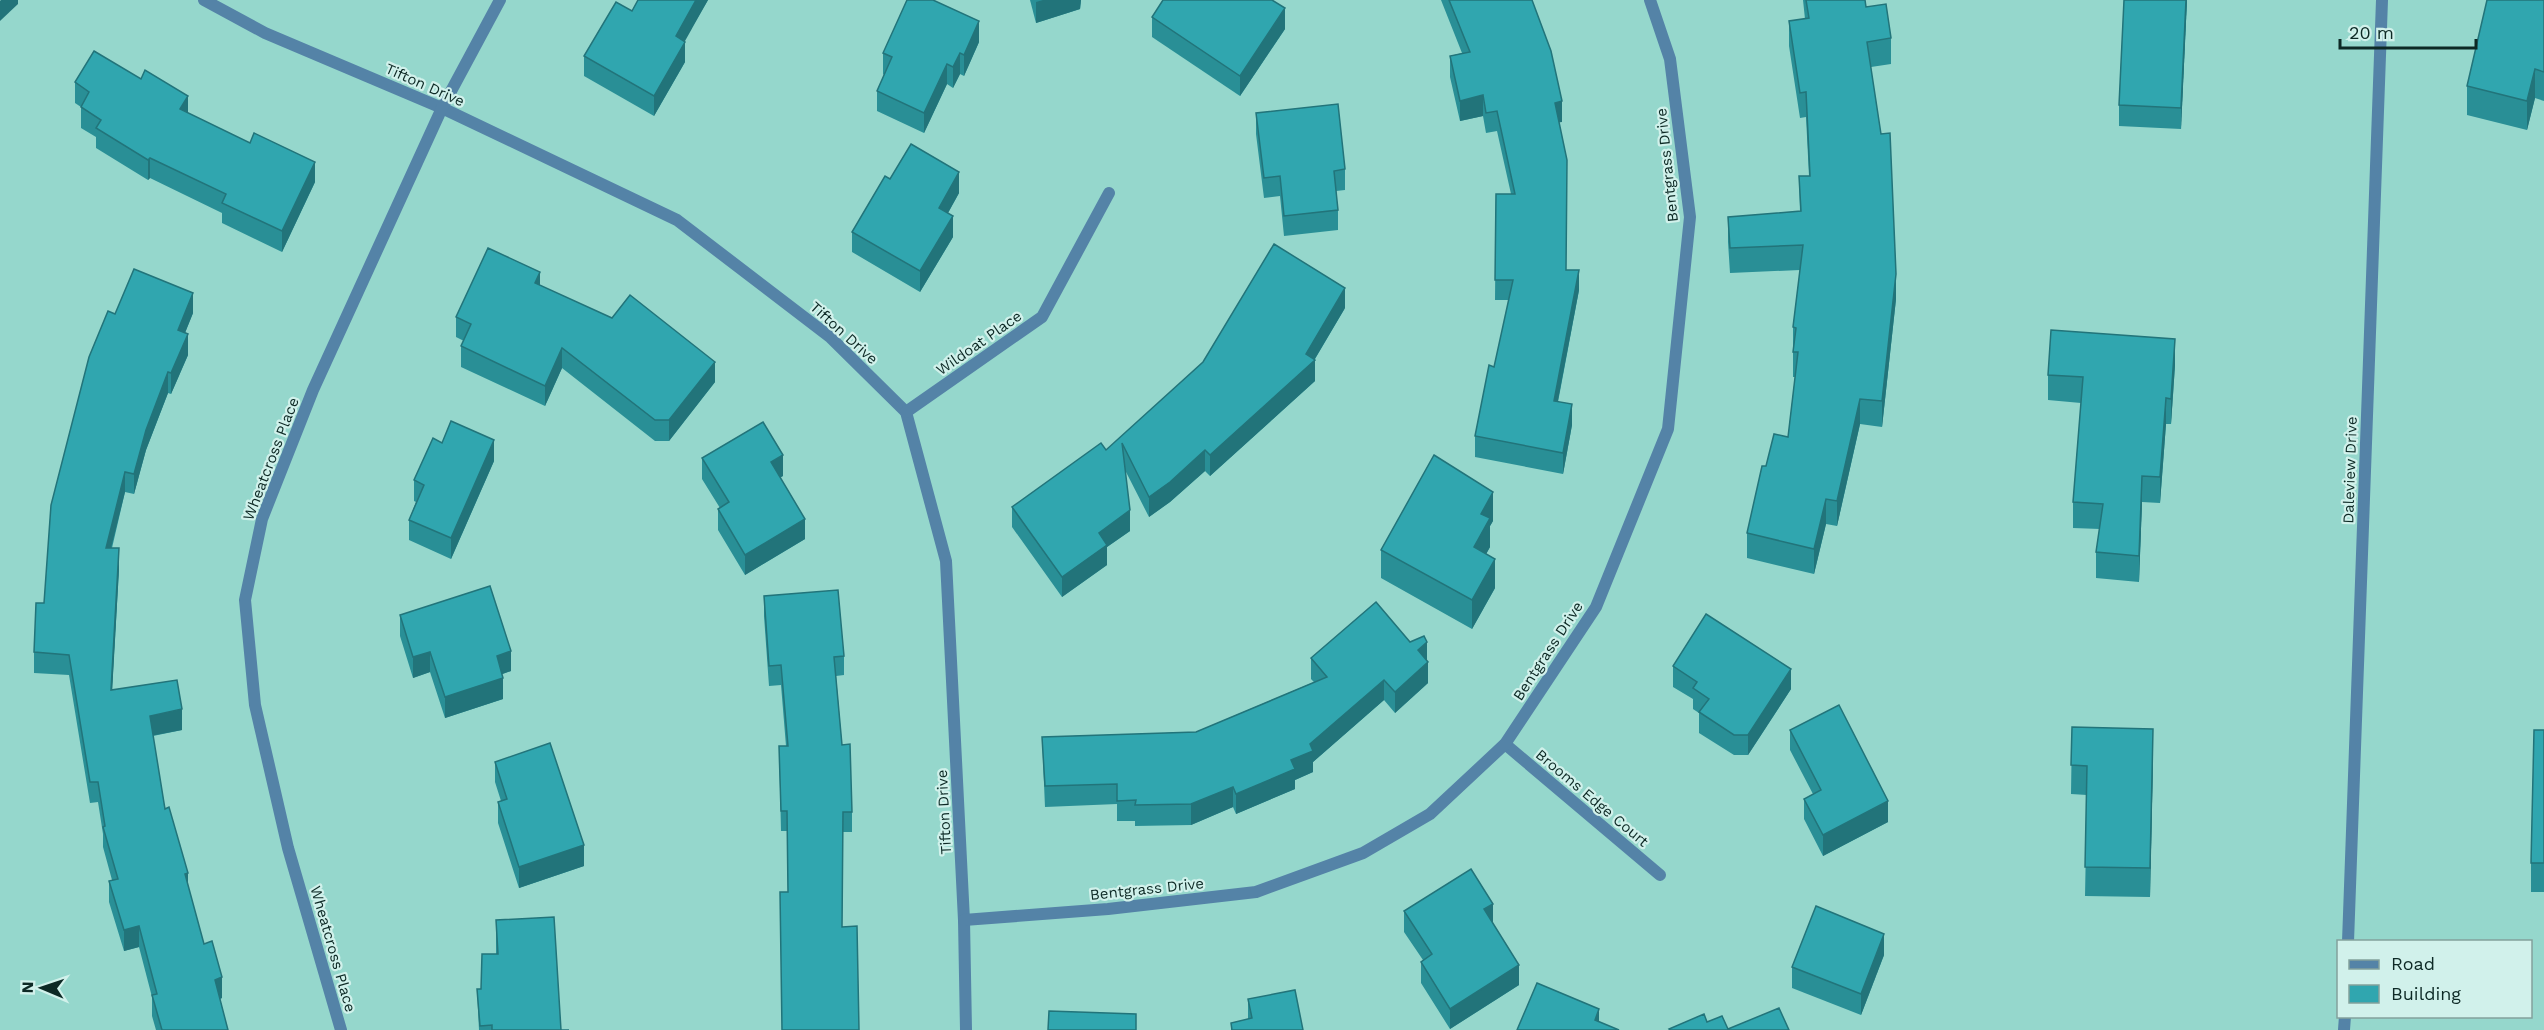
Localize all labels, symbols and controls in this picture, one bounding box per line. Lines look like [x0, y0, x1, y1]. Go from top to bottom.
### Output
scale bar [2340, 12, 2476, 50]
text: 20 m [2349, 22, 2394, 43]
street label: Tifton Drive [383, 60, 467, 110]
street label: Bentgrass Drive [1652, 107, 1682, 223]
street label: Tifton Drive [806, 298, 882, 368]
street label: Wildoat Place [933, 307, 1025, 379]
street label: Wheatcross Place [239, 395, 303, 523]
street label: Daleview Drive [2339, 416, 2361, 524]
street label: Bentgrass Drive [1509, 598, 1587, 704]
street label: Brooms Edge Court [1532, 745, 1653, 851]
street label: Tifton Drive [933, 769, 955, 855]
street label: Bentgrass Drive [1089, 874, 1205, 904]
street label: Wheatcross Place [306, 884, 360, 1014]
legend [2337, 940, 2532, 1018]
text: Road [2391, 953, 2435, 974]
north arrow [12, 958, 72, 1018]
text: N [18, 981, 37, 994]
text: Building [2391, 983, 2461, 1004]

